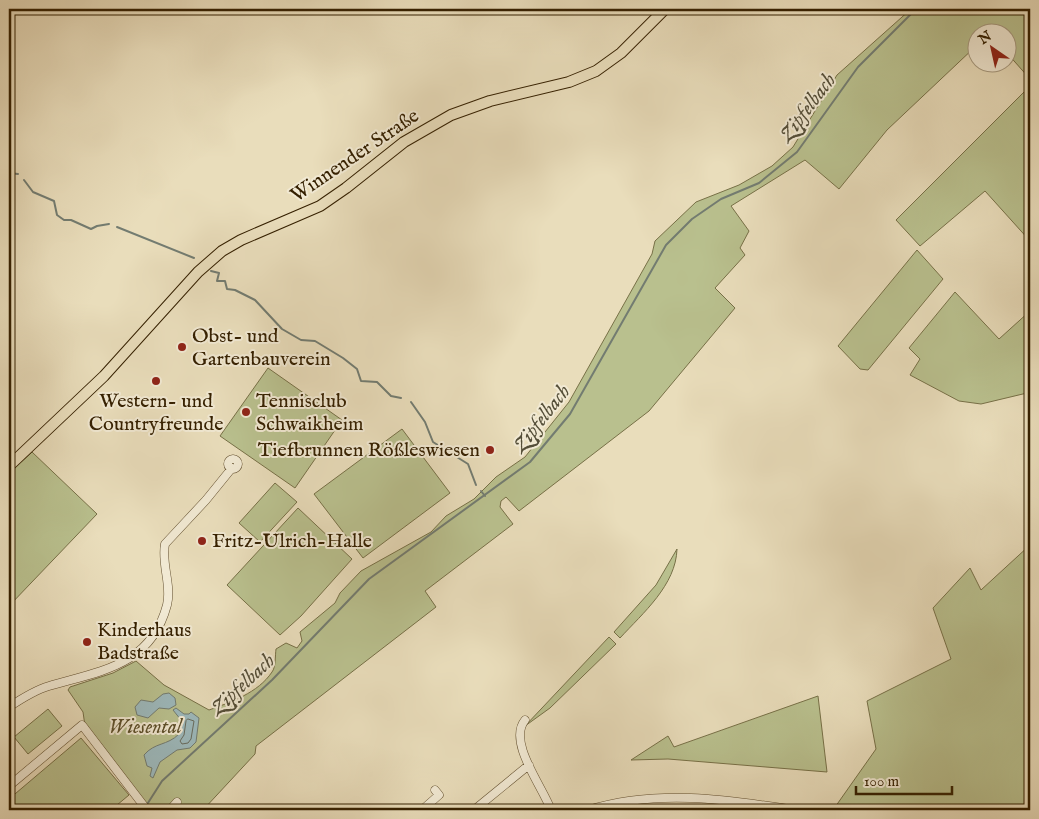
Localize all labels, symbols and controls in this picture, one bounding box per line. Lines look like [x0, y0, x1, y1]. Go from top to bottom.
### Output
north arrow [966, 22, 1016, 72]
text: N [974, 27, 995, 49]
water label: Zipfelbach [772, 68, 843, 149]
street label: Winnender Straße [286, 104, 424, 208]
place label: Obst- und Gartenbauverein [192, 324, 331, 372]
marker: Obst- und Gartenbauverein [176, 341, 188, 353]
marker: Western- und Countryfreunde [150, 375, 162, 387]
water label: Zipfelbach [506, 379, 577, 460]
place label: Western- und Countryfreunde [89, 389, 223, 437]
place label: Tennisclub Schwaikheim [256, 389, 364, 437]
marker: Tennisclub Schwaikheim [240, 406, 252, 418]
place label: Tiefbrunnen Rößleswiesen [258, 438, 480, 463]
marker: Tiefbrunnen Rößleswiesen [484, 444, 496, 456]
place label: Fritz-Ulrich-Halle [212, 529, 372, 554]
marker: Fritz-Ulrich-Halle [196, 535, 208, 547]
place label: Kinderhaus Badstraße [97, 618, 191, 666]
marker: Kinderhaus Badstraße [81, 636, 93, 648]
water label: Zipfelbach [203, 648, 281, 723]
park label: Wiesental [108, 715, 184, 740]
scale bar [856, 764, 953, 796]
text: 100 m [864, 772, 900, 791]

